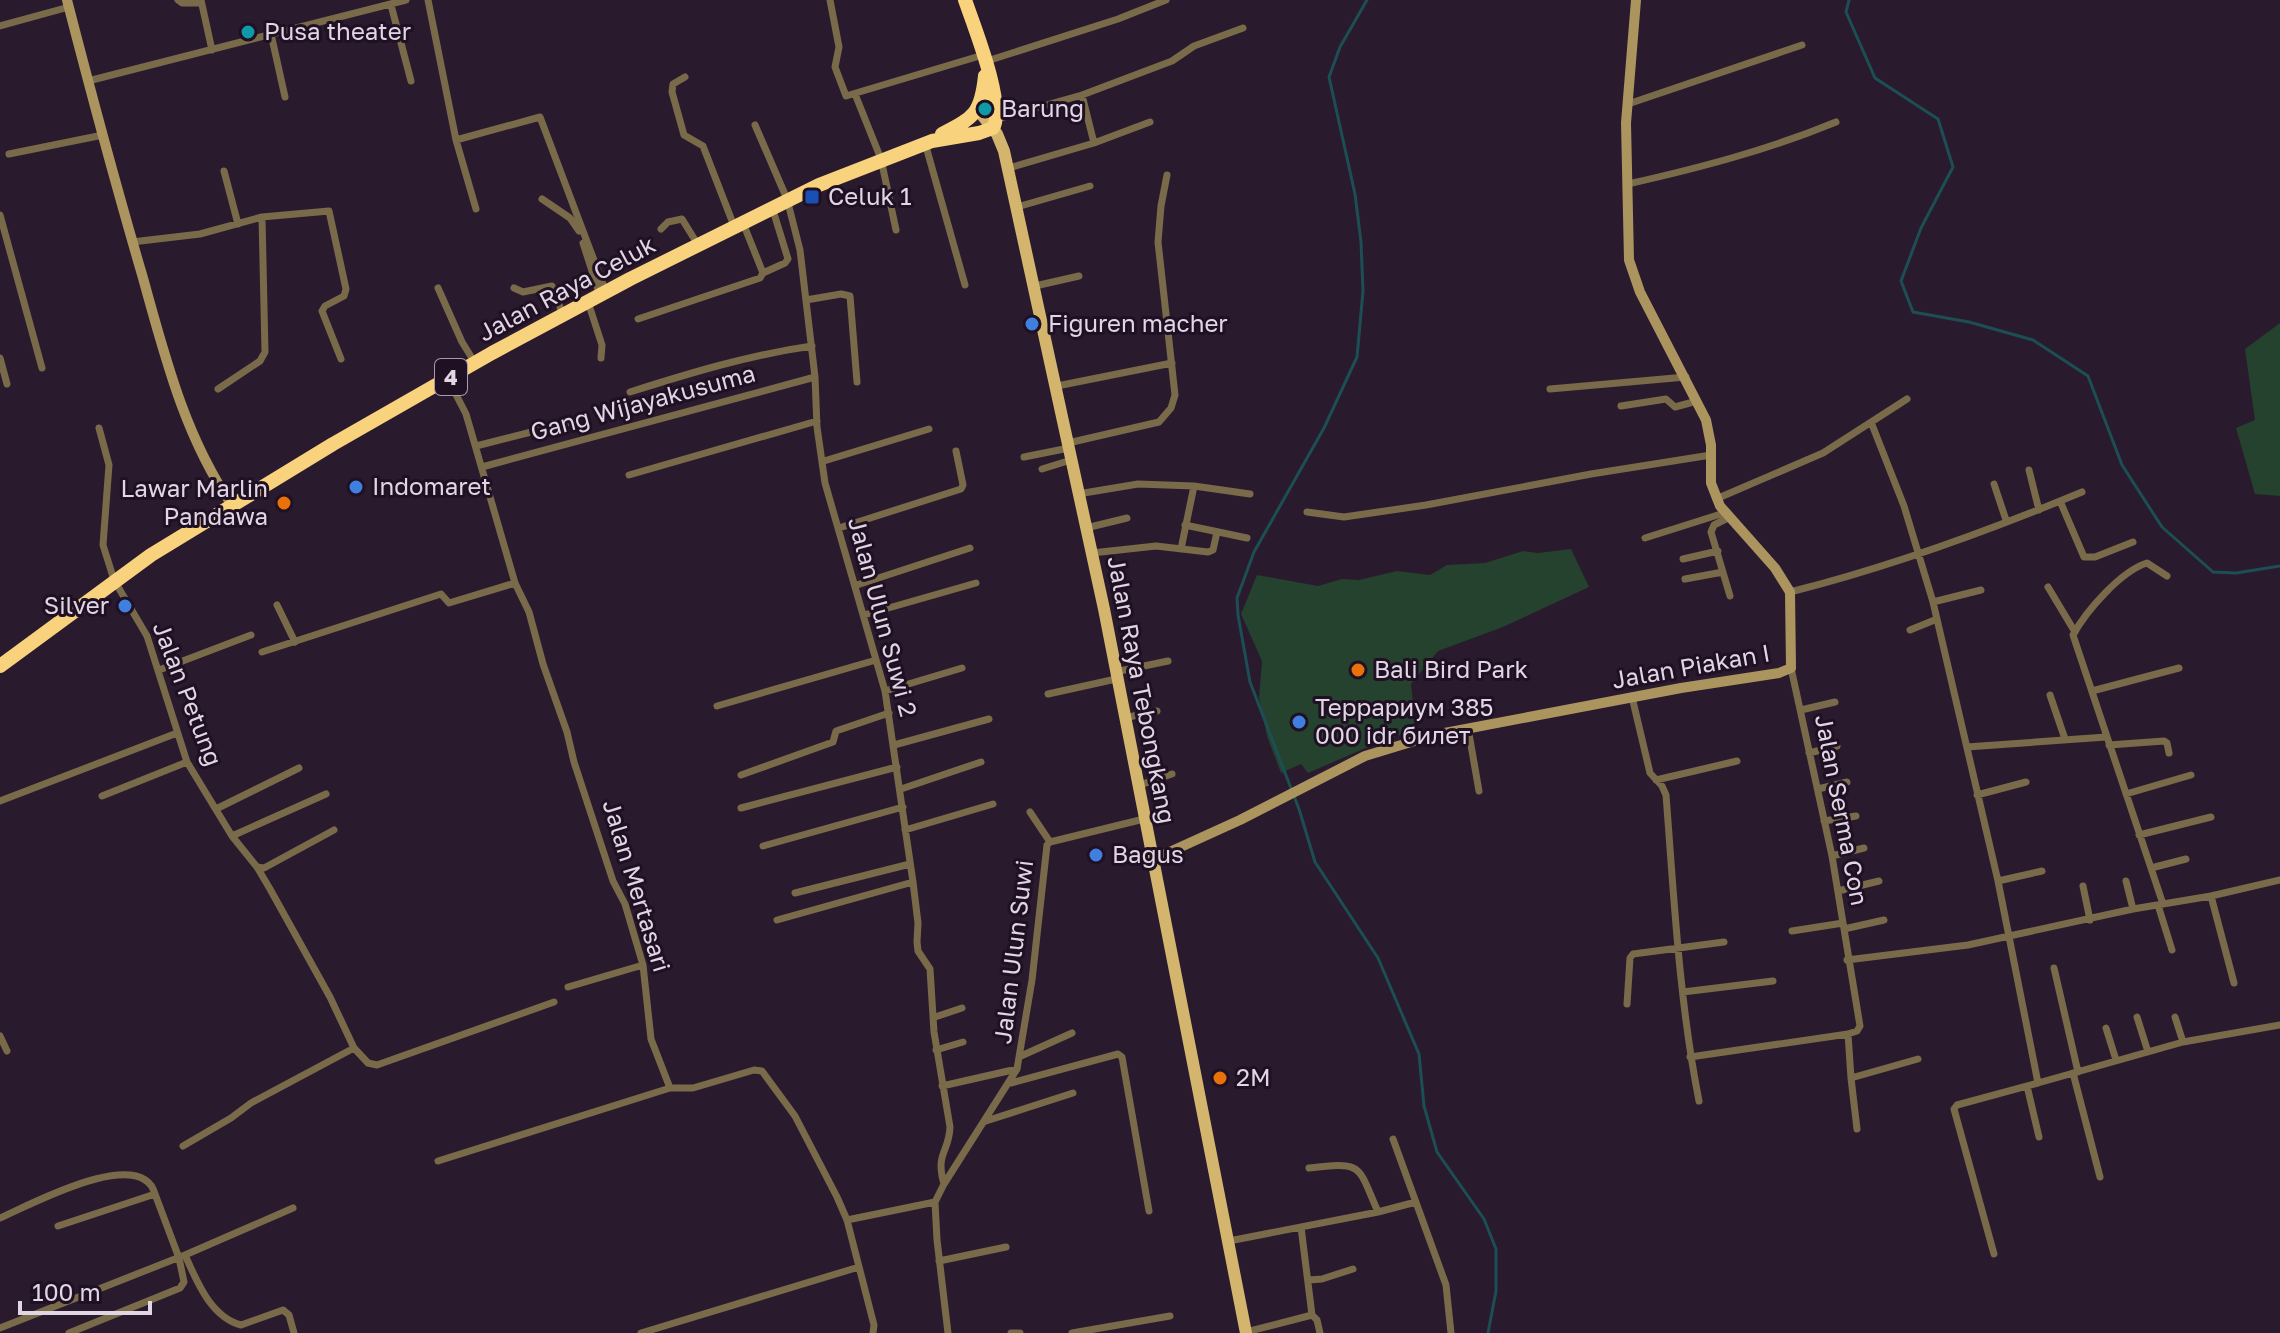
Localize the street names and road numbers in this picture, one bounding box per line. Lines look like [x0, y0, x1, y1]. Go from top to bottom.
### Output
street label: Jalan Raya Celuk [473, 229, 660, 347]
street label: Gang Wijayakusuma [527, 358, 758, 446]
road number: 4 [435, 359, 467, 395]
street label: Jalan Ulun Suwi 2 [843, 514, 924, 719]
street label: Jalan Raya Tebongkang [1102, 553, 1183, 826]
street label: Jalan Petung [148, 617, 229, 770]
street label: Jalan Piakan I [1610, 637, 1772, 694]
street label: Jalan Serma Con [1810, 712, 1875, 908]
street label: Jalan Mertasari [597, 796, 677, 975]
street label: Jalan Ulun Suwi [987, 858, 1038, 1045]

